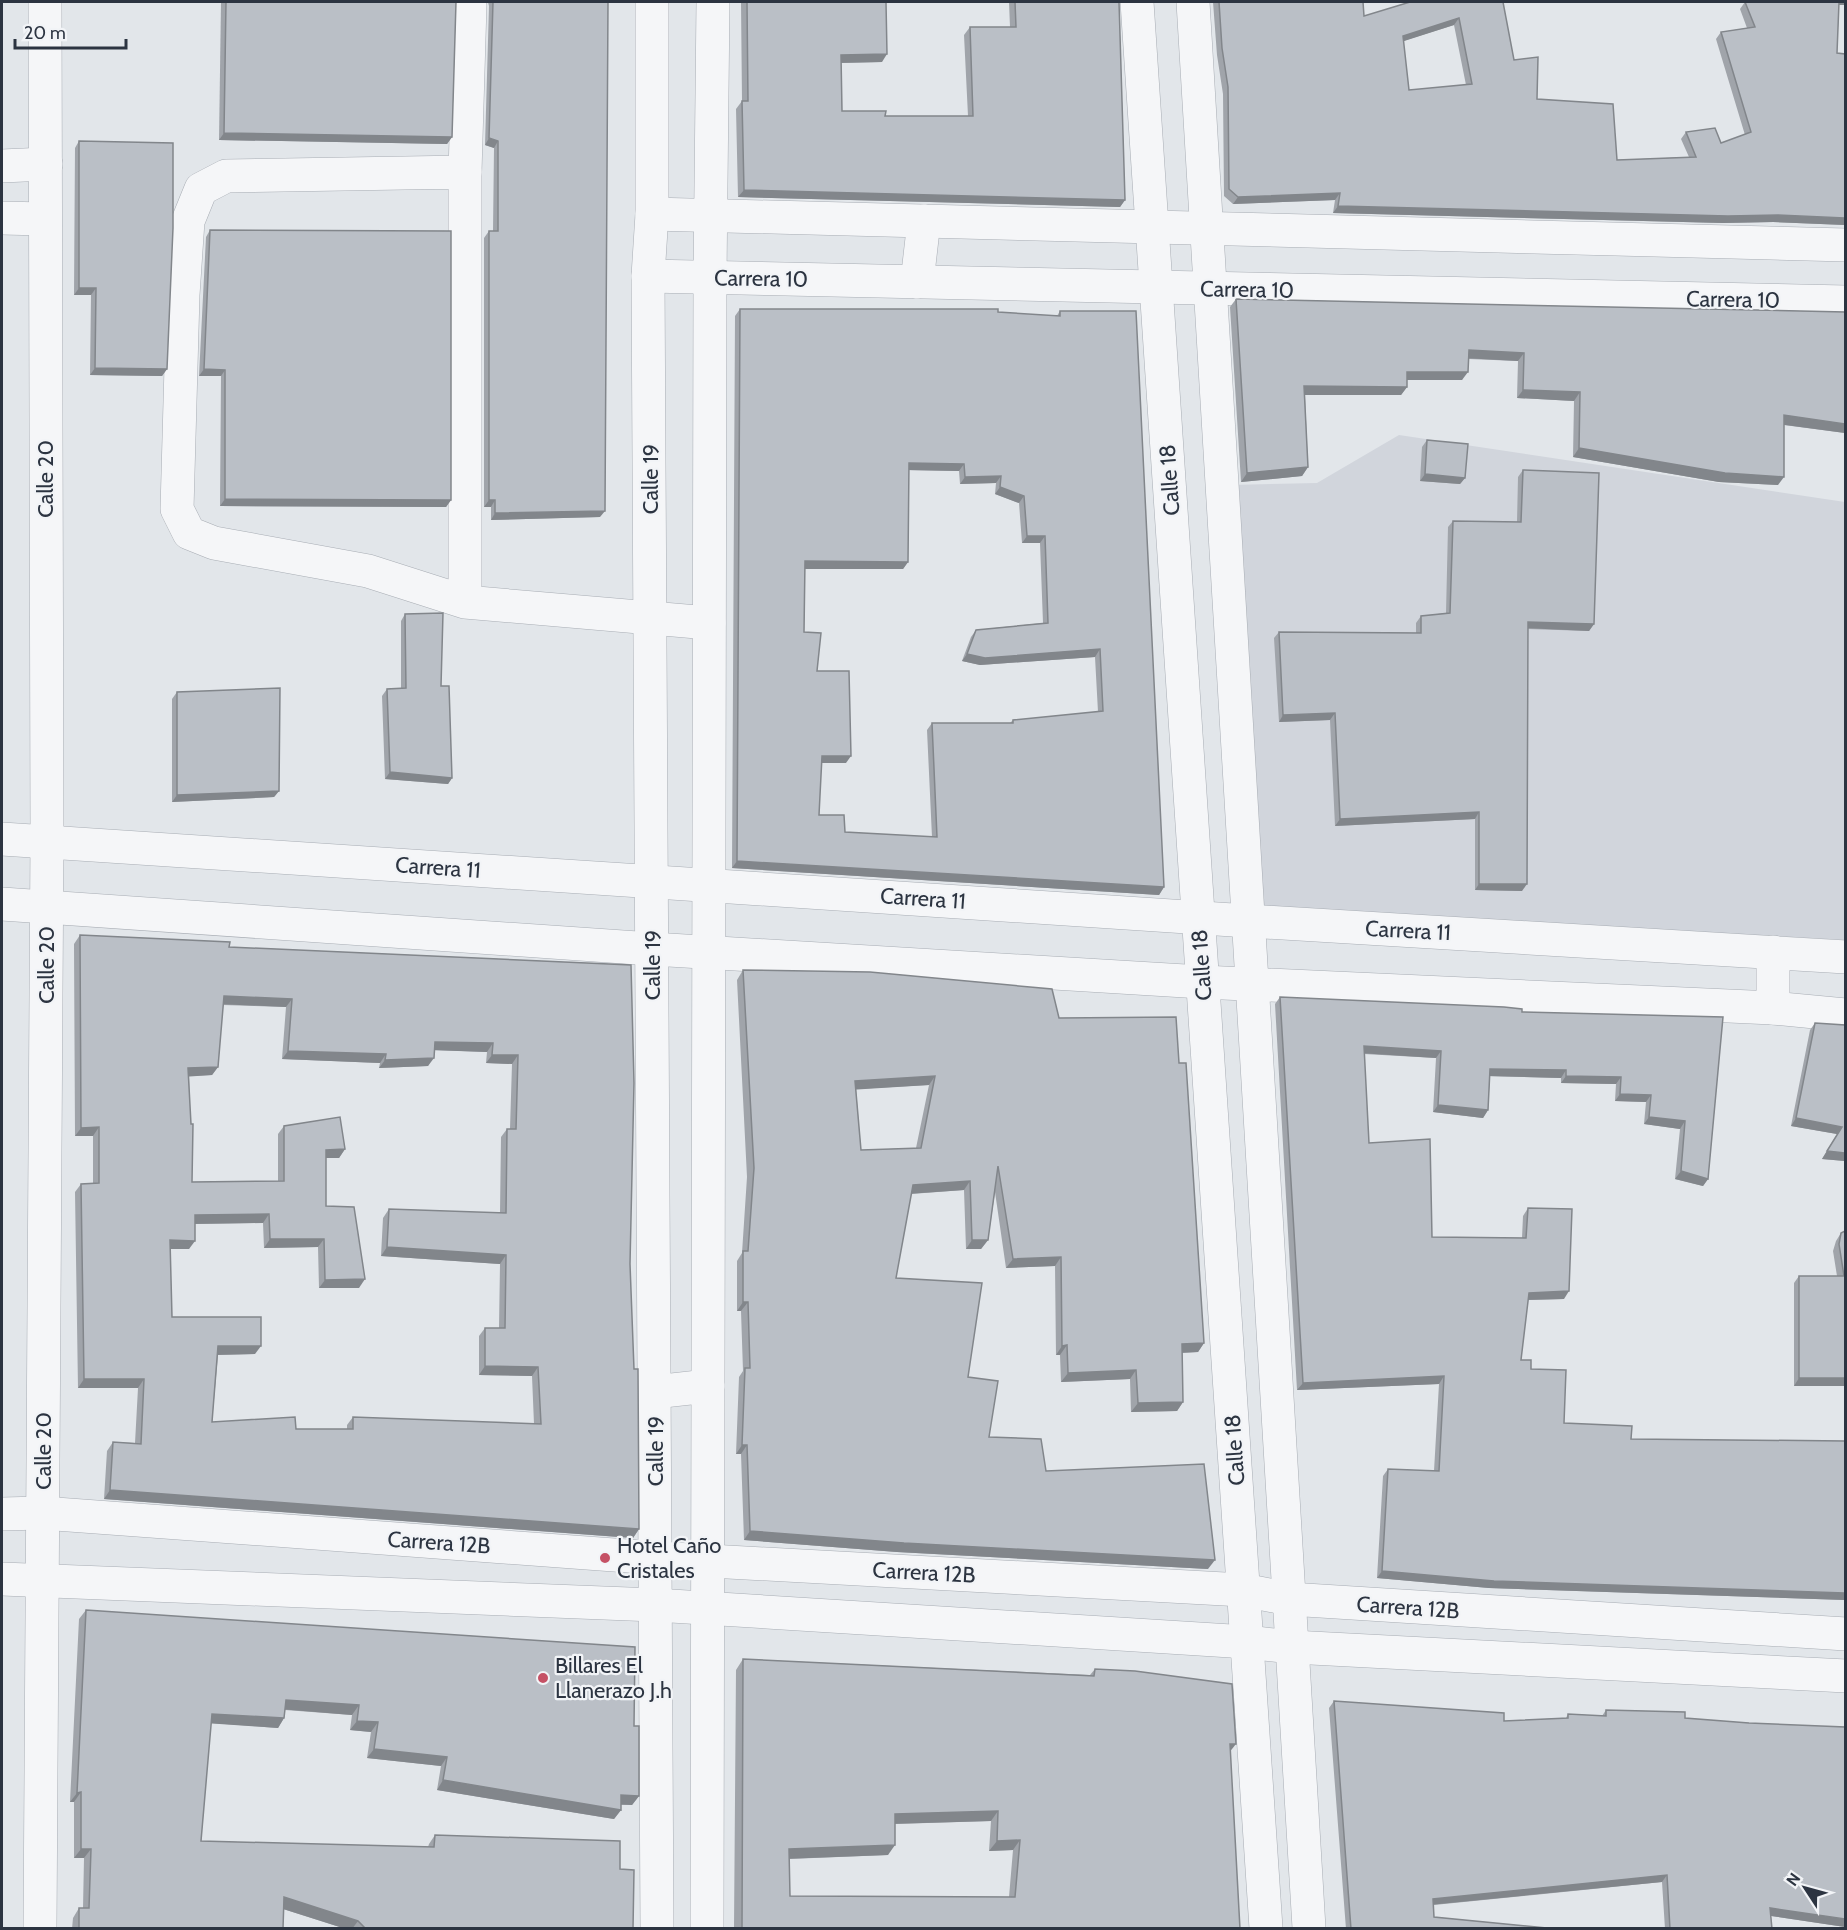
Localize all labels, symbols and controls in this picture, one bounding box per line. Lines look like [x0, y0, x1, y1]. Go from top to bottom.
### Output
scale bar [15, 12, 126, 50]
text: 20 m [24, 22, 66, 44]
street label: Carrera 10 [714, 264, 808, 293]
street label: Carrera 10 [1200, 275, 1294, 304]
street label: Carrera 10 [1686, 285, 1780, 314]
street label: Calle 20 [32, 440, 59, 518]
street label: Calle 19 [637, 444, 664, 514]
street label: Calle 18 [1154, 444, 1185, 516]
street label: Carrera 11 [394, 851, 482, 884]
street label: Carrera 11 [879, 882, 967, 915]
street label: Carrera 11 [1364, 915, 1451, 946]
street label: Calle 20 [33, 926, 60, 1004]
street label: Calle 18 [1186, 929, 1217, 1001]
street label: Calle 19 [639, 930, 666, 1000]
street label: Calle 20 [30, 1412, 57, 1490]
street label: Calle 18 [1219, 1414, 1250, 1486]
street label: Calle 19 [642, 1416, 669, 1486]
street label: Carrera 12B [387, 1525, 491, 1560]
place label: Hotel Caño Cristales [617, 1532, 721, 1584]
marker: Hotel Caño Cristales [598, 1551, 612, 1565]
street label: Carrera 12B [872, 1556, 976, 1589]
street label: Carrera 12B [1356, 1590, 1460, 1625]
place label: Billares El Llanerazo J.h [555, 1652, 672, 1704]
marker: Billares El Llanerazo J.h [536, 1671, 550, 1685]
north arrow [1775, 1858, 1835, 1918]
text: N [1782, 1869, 1804, 1890]

